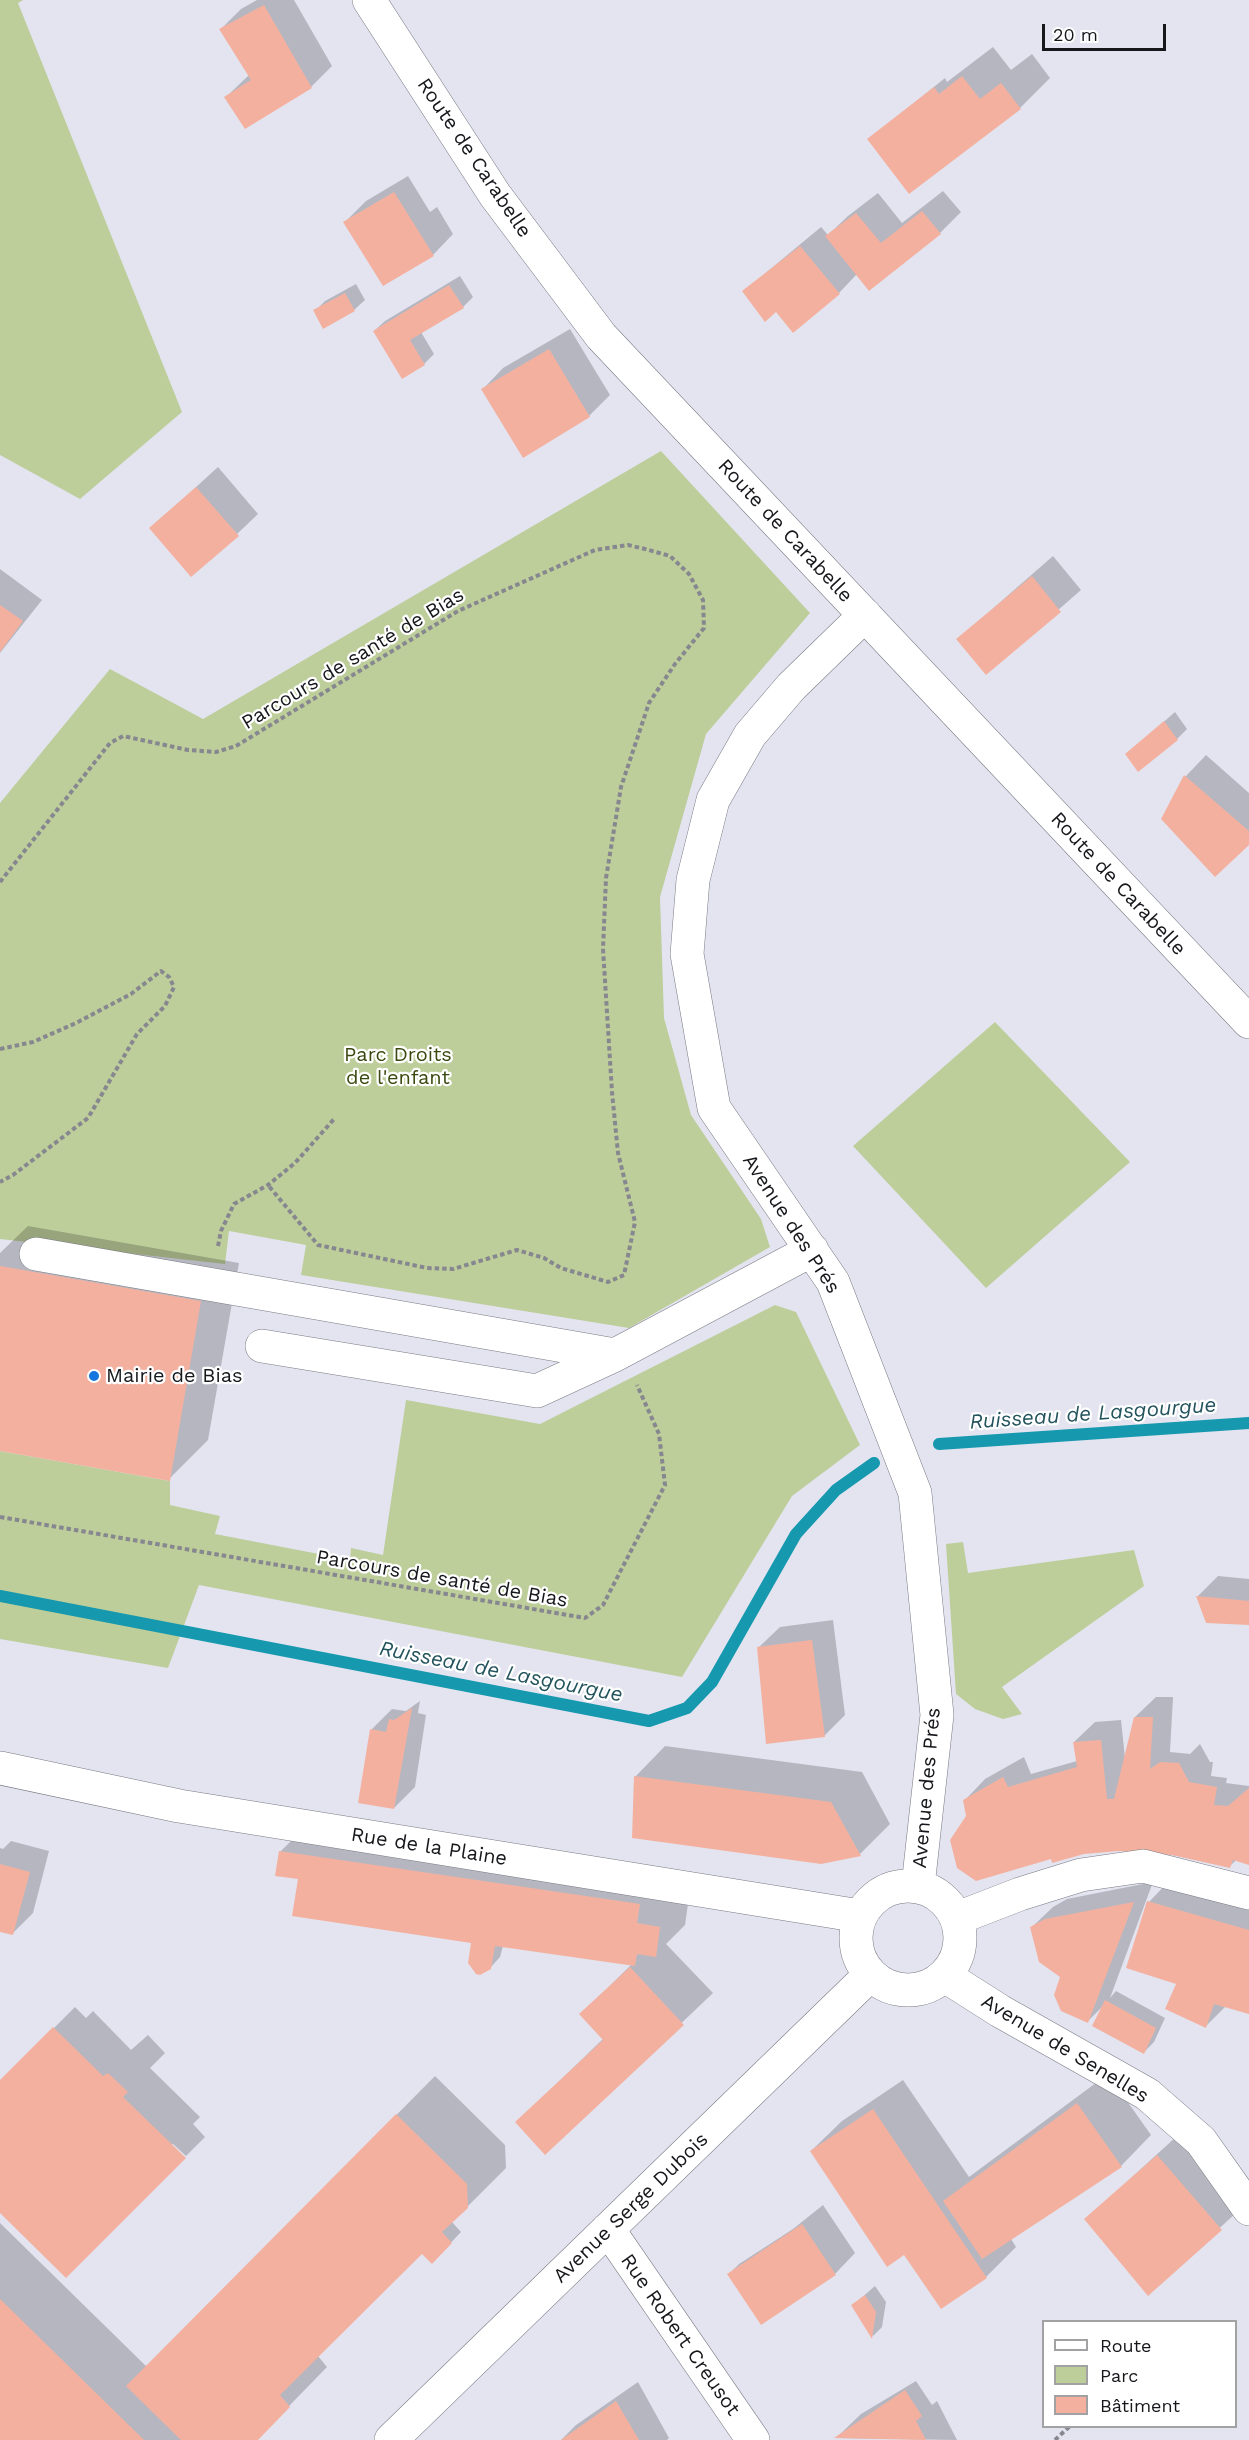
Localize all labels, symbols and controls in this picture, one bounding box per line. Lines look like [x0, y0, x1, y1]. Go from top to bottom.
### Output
scale bar [1045, 12, 1170, 50]
text: 20 m [1053, 24, 1098, 45]
street label: Route de Carabelle [412, 74, 536, 242]
street label: Route de Carabelle [712, 454, 858, 608]
street label: Parcours de santé de Bias [238, 583, 468, 735]
street label: Route de Carabelle [1045, 807, 1191, 961]
park label: Parc Droits de l'enfant [344, 1043, 452, 1090]
street label: Avenue des Prés [737, 1150, 845, 1298]
place label: Mairie de Bias [106, 1364, 243, 1388]
marker: Mairie de Bias [87, 1369, 101, 1383]
water label: Ruisseau de Lasgourgue [969, 1393, 1217, 1435]
street label: Parcours de santé de Bias [314, 1545, 570, 1613]
water label: Ruisseau de Lasgourgue [377, 1636, 625, 1708]
street label: Avenue des Prés [908, 1707, 946, 1869]
street label: Rue de la Plaine [349, 1823, 509, 1871]
street label: Avenue de Senelles [977, 1990, 1153, 2108]
street label: Avenue Serge Dubois [549, 2128, 713, 2288]
street label: Rue Robert Creusot [615, 2250, 745, 2420]
legend [1042, 2320, 1237, 2428]
text: Route [1100, 2335, 1152, 2356]
text: Parc [1100, 2365, 1138, 2386]
text: Bâtiment [1100, 2395, 1180, 2416]

